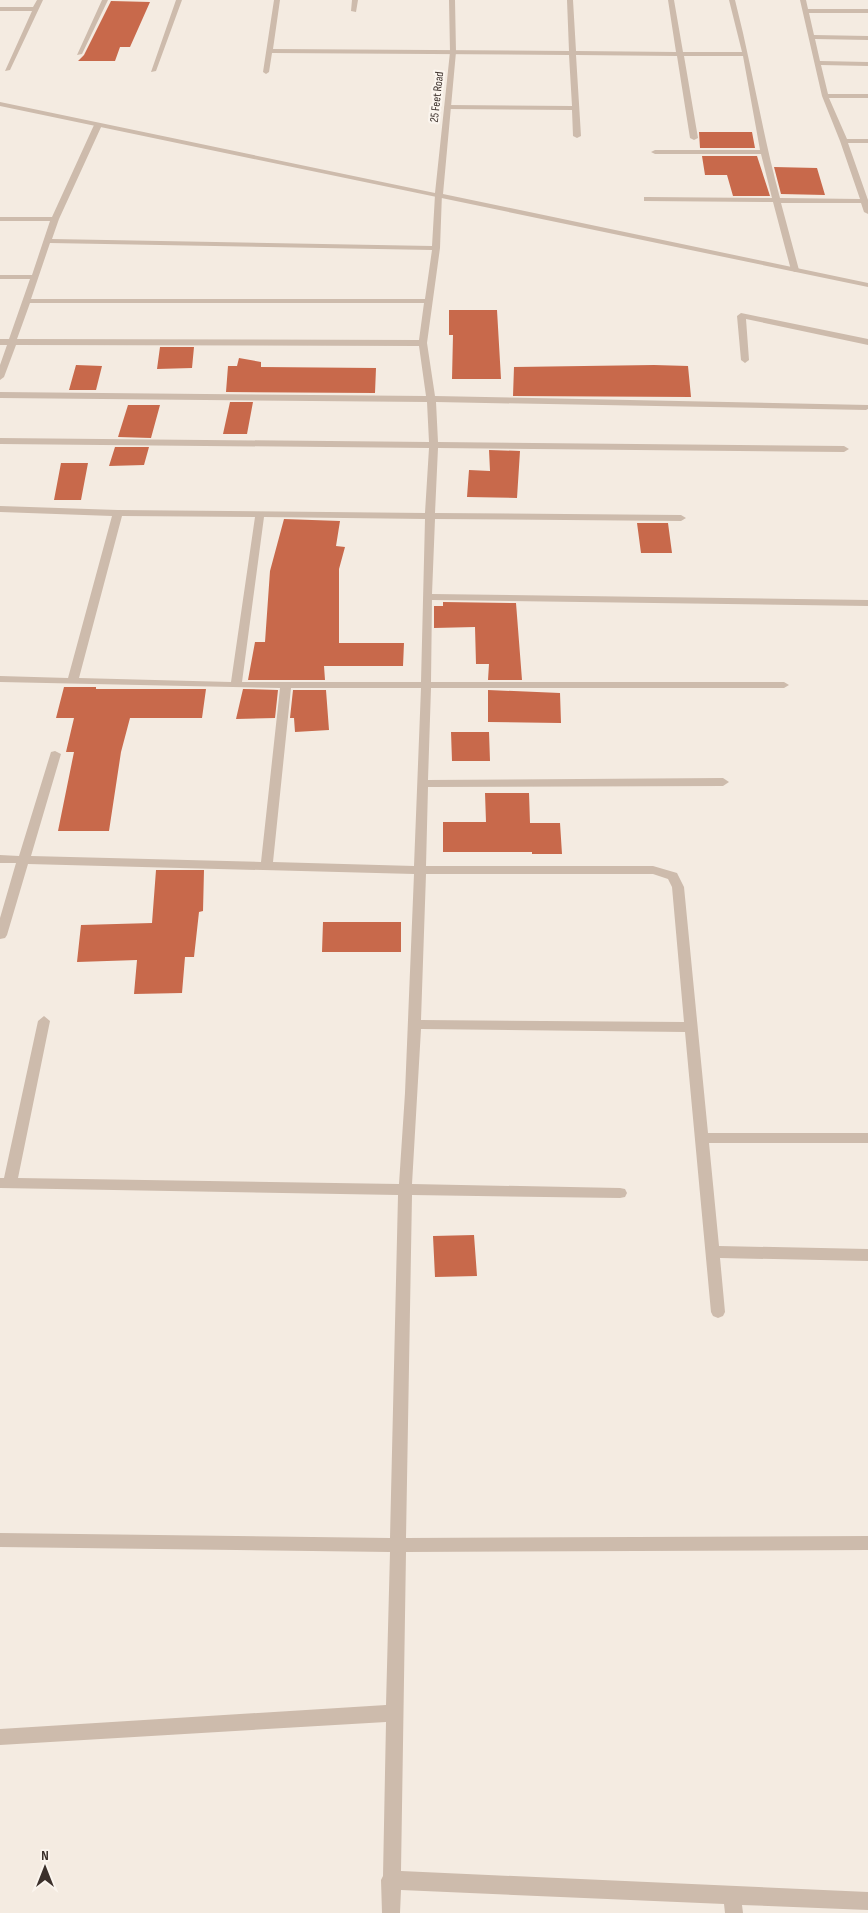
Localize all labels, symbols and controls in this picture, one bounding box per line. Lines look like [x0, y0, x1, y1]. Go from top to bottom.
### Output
street label: 25 Feet Road [427, 71, 447, 123]
north arrow [20, 1843, 70, 1893]
text: N [41, 1847, 49, 1864]

